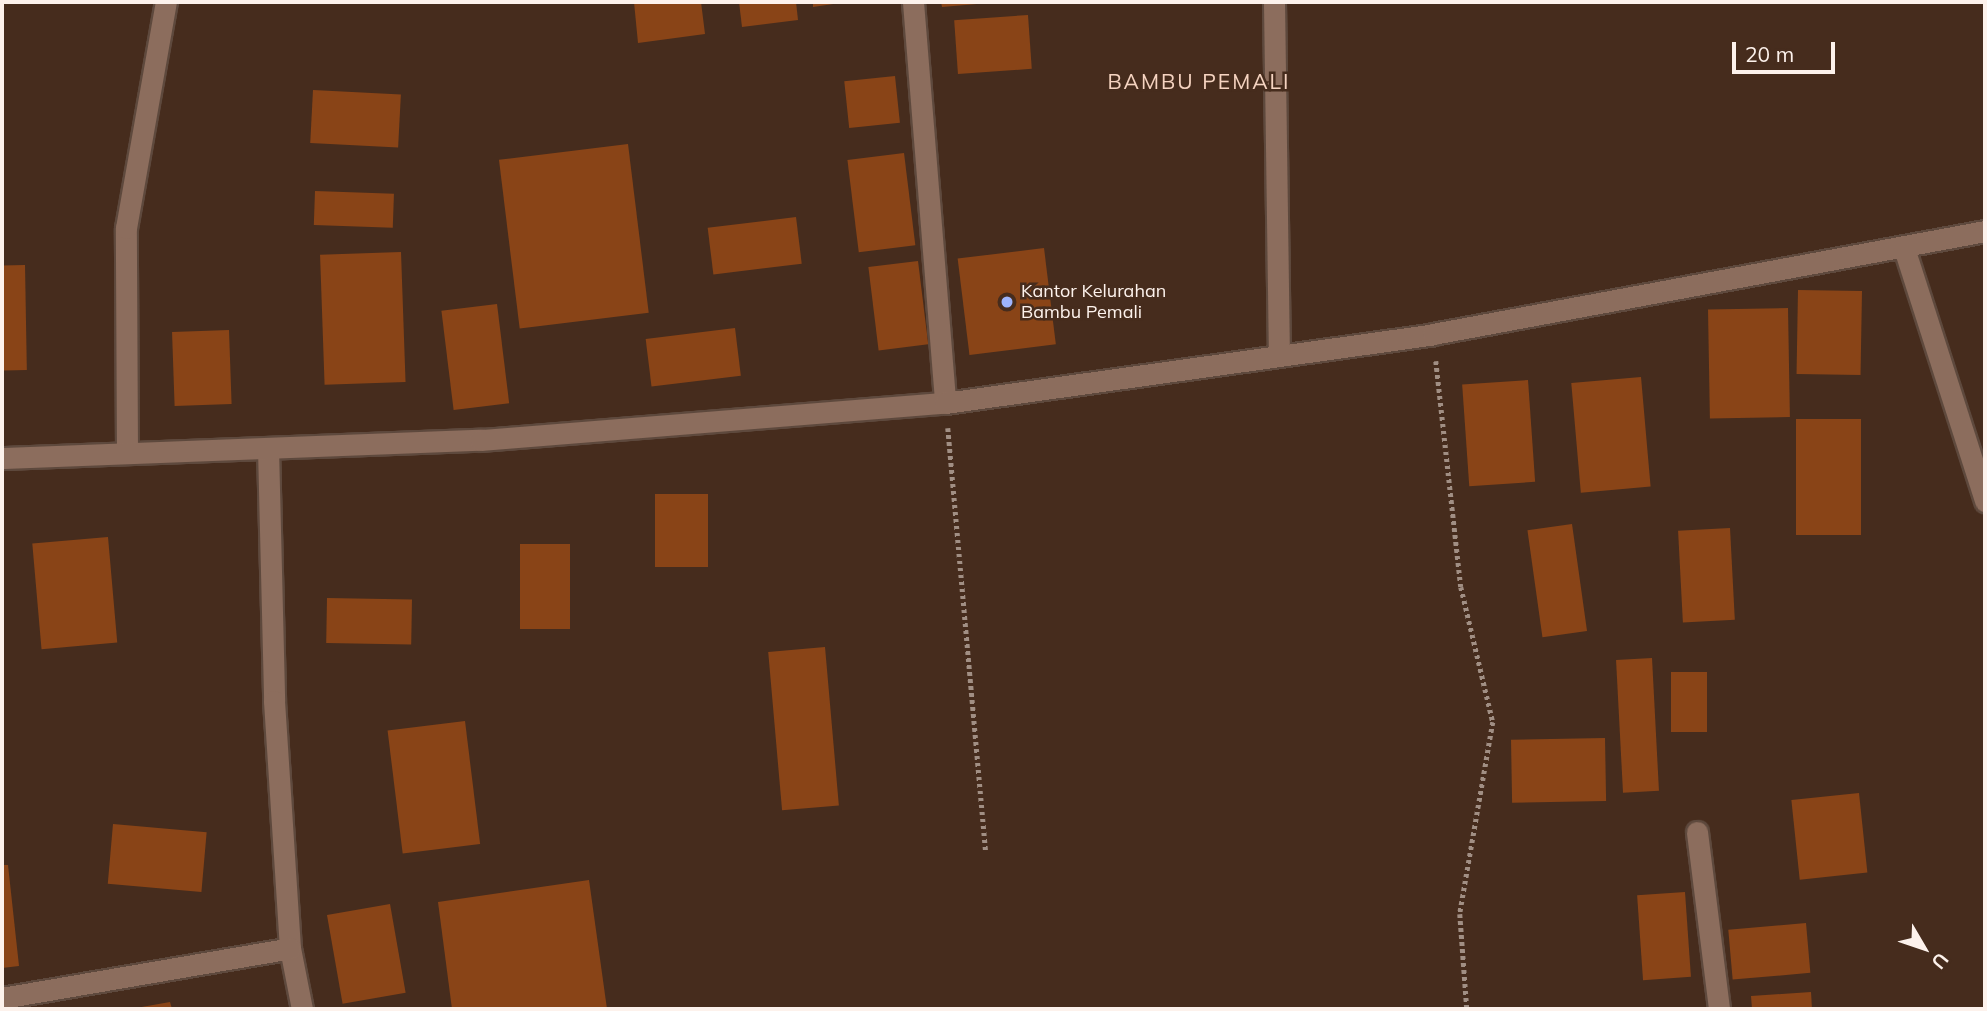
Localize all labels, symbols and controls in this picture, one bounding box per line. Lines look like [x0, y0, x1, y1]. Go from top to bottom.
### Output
scale bar [1735, 28, 1838, 72]
text: 20 m [1745, 41, 1794, 67]
district label: BAMBU PEMALI [1109, 68, 1289, 94]
place label: Kantor Kelurahan Bambu Pemali [1021, 281, 1166, 324]
marker: Kantor Kelurahan Bambu Pemali [999, 294, 1015, 310]
north arrow [1889, 913, 1959, 983]
text: U [1927, 948, 1954, 974]

